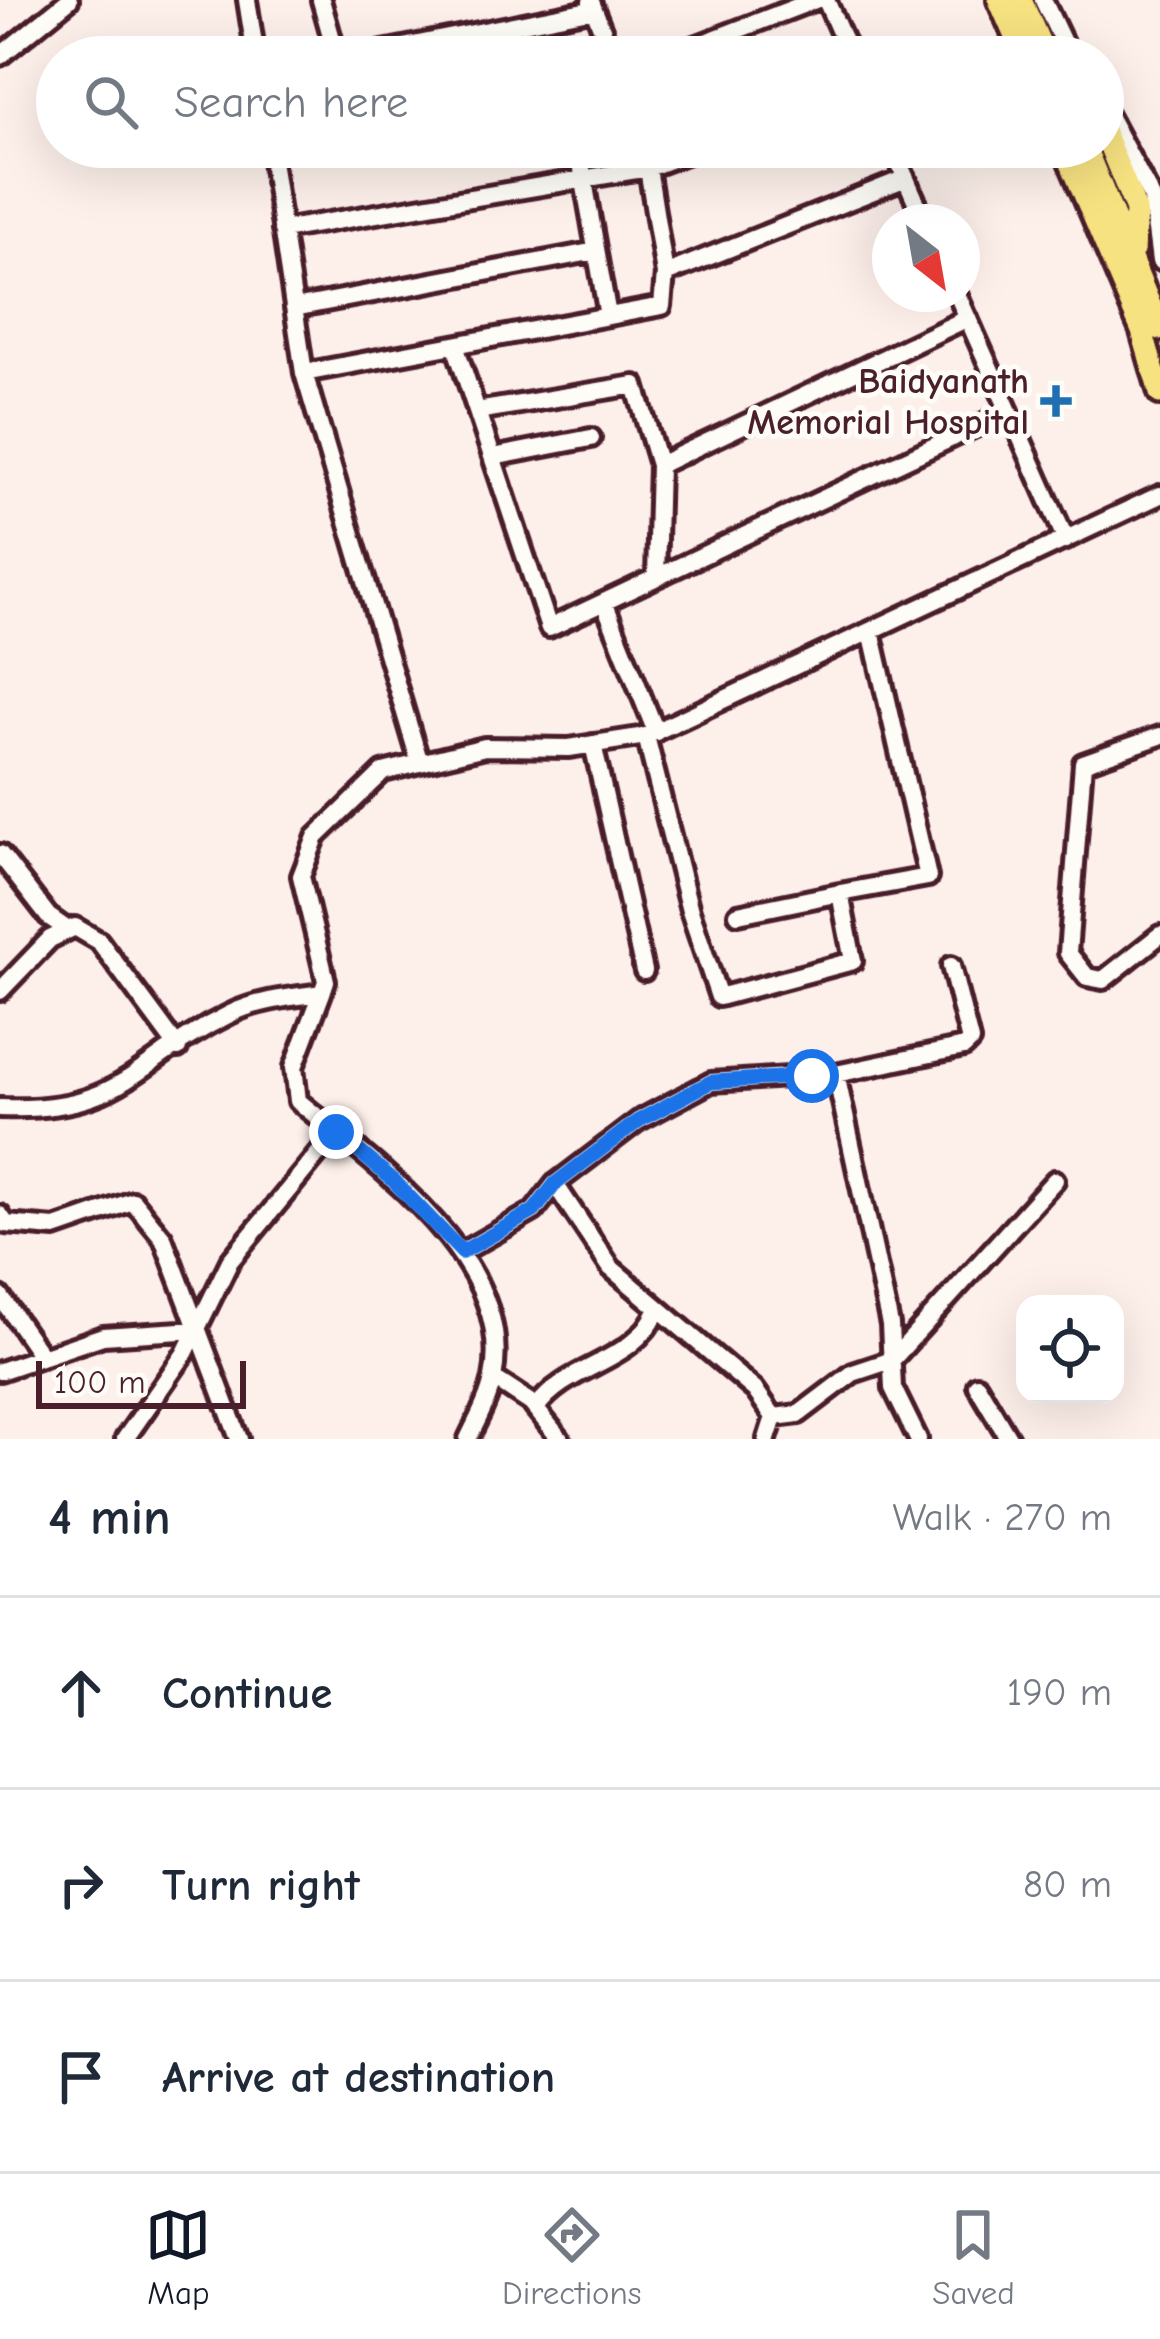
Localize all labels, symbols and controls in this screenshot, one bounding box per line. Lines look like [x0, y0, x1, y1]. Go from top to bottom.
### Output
search box [36, 36, 1124, 168]
icon: search [78, 69, 144, 135]
text: Search here [174, 76, 408, 128]
north arrow [872, 204, 980, 312]
place label: Baidyanath Memorial Hospital [747, 361, 1029, 443]
marker: Baidyanath Memorial Hospital [1040, 385, 1072, 417]
route start [785, 1049, 839, 1103]
route end [309, 1105, 363, 1159]
map controls [1016, 1295, 1124, 1403]
button: locate [1016, 1295, 1124, 1403]
scale bar [36, 1355, 246, 1408]
text: 100 m [54, 1363, 146, 1401]
text: 4 min [48, 1488, 171, 1547]
text: Walk · 270 m [893, 1495, 1112, 1540]
icon: ahead [48, 1660, 114, 1726]
text: Continue [162, 1667, 332, 1719]
text: 190 m [1007, 1670, 1112, 1715]
icon: right [48, 1852, 114, 1918]
text: Turn right [162, 1859, 360, 1911]
text: 80 m [1023, 1862, 1112, 1907]
icon: arrive [48, 2044, 114, 2110]
text: Arrive at destination [162, 2051, 555, 2103]
tab: Map [145, 2202, 211, 2312]
tab: Directions [502, 2202, 642, 2312]
tab: Saved [932, 2202, 1015, 2312]

